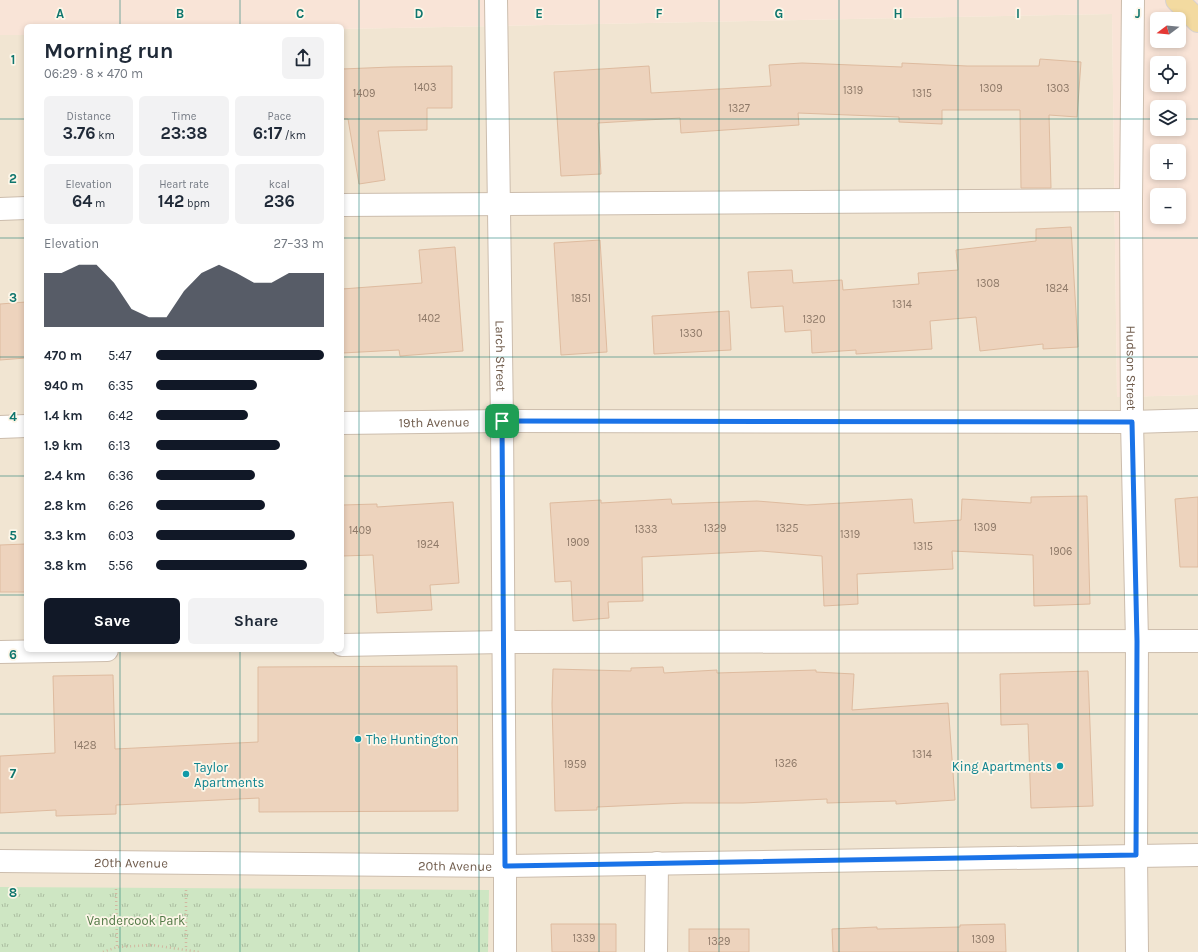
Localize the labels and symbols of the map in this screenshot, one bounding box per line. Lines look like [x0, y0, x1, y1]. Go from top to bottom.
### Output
text: A [56, 6, 64, 21]
text: B [176, 6, 184, 21]
text: C [296, 6, 304, 21]
text: D [415, 6, 424, 21]
text: E [535, 6, 543, 21]
text: F [655, 6, 663, 21]
text: G [775, 6, 783, 21]
text: H [893, 6, 903, 21]
text: I [1016, 6, 1020, 21]
text: J [1135, 6, 1141, 21]
north arrow [1150, 12, 1186, 48]
text: 1 [11, 52, 15, 67]
house number: 1403 [414, 81, 436, 94]
house number: 1309 [979, 82, 1003, 95]
house number: 1303 [1046, 82, 1070, 95]
house number: 1319 [843, 84, 863, 97]
house number: 1409 [353, 87, 375, 100]
house number: 1315 [912, 87, 932, 100]
house number: 1327 [728, 102, 750, 115]
text: 2 [9, 171, 17, 186]
house number: 1308 [976, 277, 1000, 290]
house number: 1824 [1046, 282, 1068, 295]
text: 3 [9, 290, 17, 305]
house number: 1851 [571, 292, 591, 305]
house number: 1314 [892, 298, 912, 311]
house number: 1402 [418, 312, 440, 325]
house number: 1320 [802, 313, 826, 326]
street label: Larch Street [493, 320, 509, 392]
street label: Hudson Street [1124, 326, 1139, 411]
house number: 1330 [679, 327, 703, 340]
pin [485, 404, 519, 438]
text: 4 [9, 409, 17, 424]
street label: 19th Avenue [399, 414, 470, 430]
house number: 1309 [973, 521, 997, 534]
house number: 1329 [704, 522, 726, 535]
house number: 1325 [776, 522, 798, 535]
house number: 1333 [634, 523, 658, 536]
house number: 1409 [349, 524, 371, 537]
text: 5 [9, 528, 17, 543]
house number: 1319 [840, 528, 860, 541]
house number: 1909 [567, 536, 589, 549]
house number: 1924 [417, 538, 439, 551]
house number: 1315 [913, 540, 933, 553]
house number: 1906 [1050, 545, 1072, 558]
text: 6 [9, 647, 17, 662]
place label: The Huntington [366, 732, 458, 747]
marker: The Huntington [353, 734, 363, 744]
house number: 1428 [74, 739, 97, 752]
house number: 1314 [912, 748, 932, 761]
house number: 1326 [775, 757, 797, 770]
house number: 1959 [564, 758, 586, 771]
place label: King Apartments [952, 759, 1052, 774]
place label: Taylor Apartments [194, 760, 264, 790]
marker: King Apartments [1055, 761, 1065, 771]
text: 7 [10, 766, 17, 781]
marker: Taylor Apartments [181, 769, 191, 779]
street label: 20th Avenue [94, 855, 168, 871]
street label: 20th Avenue [418, 858, 492, 874]
text: 8 [9, 885, 17, 900]
park label: Vandercook Park [87, 913, 185, 928]
house number: 1339 [572, 932, 596, 945]
house number: 1309 [971, 933, 995, 946]
house number: 1329 [708, 935, 730, 948]

